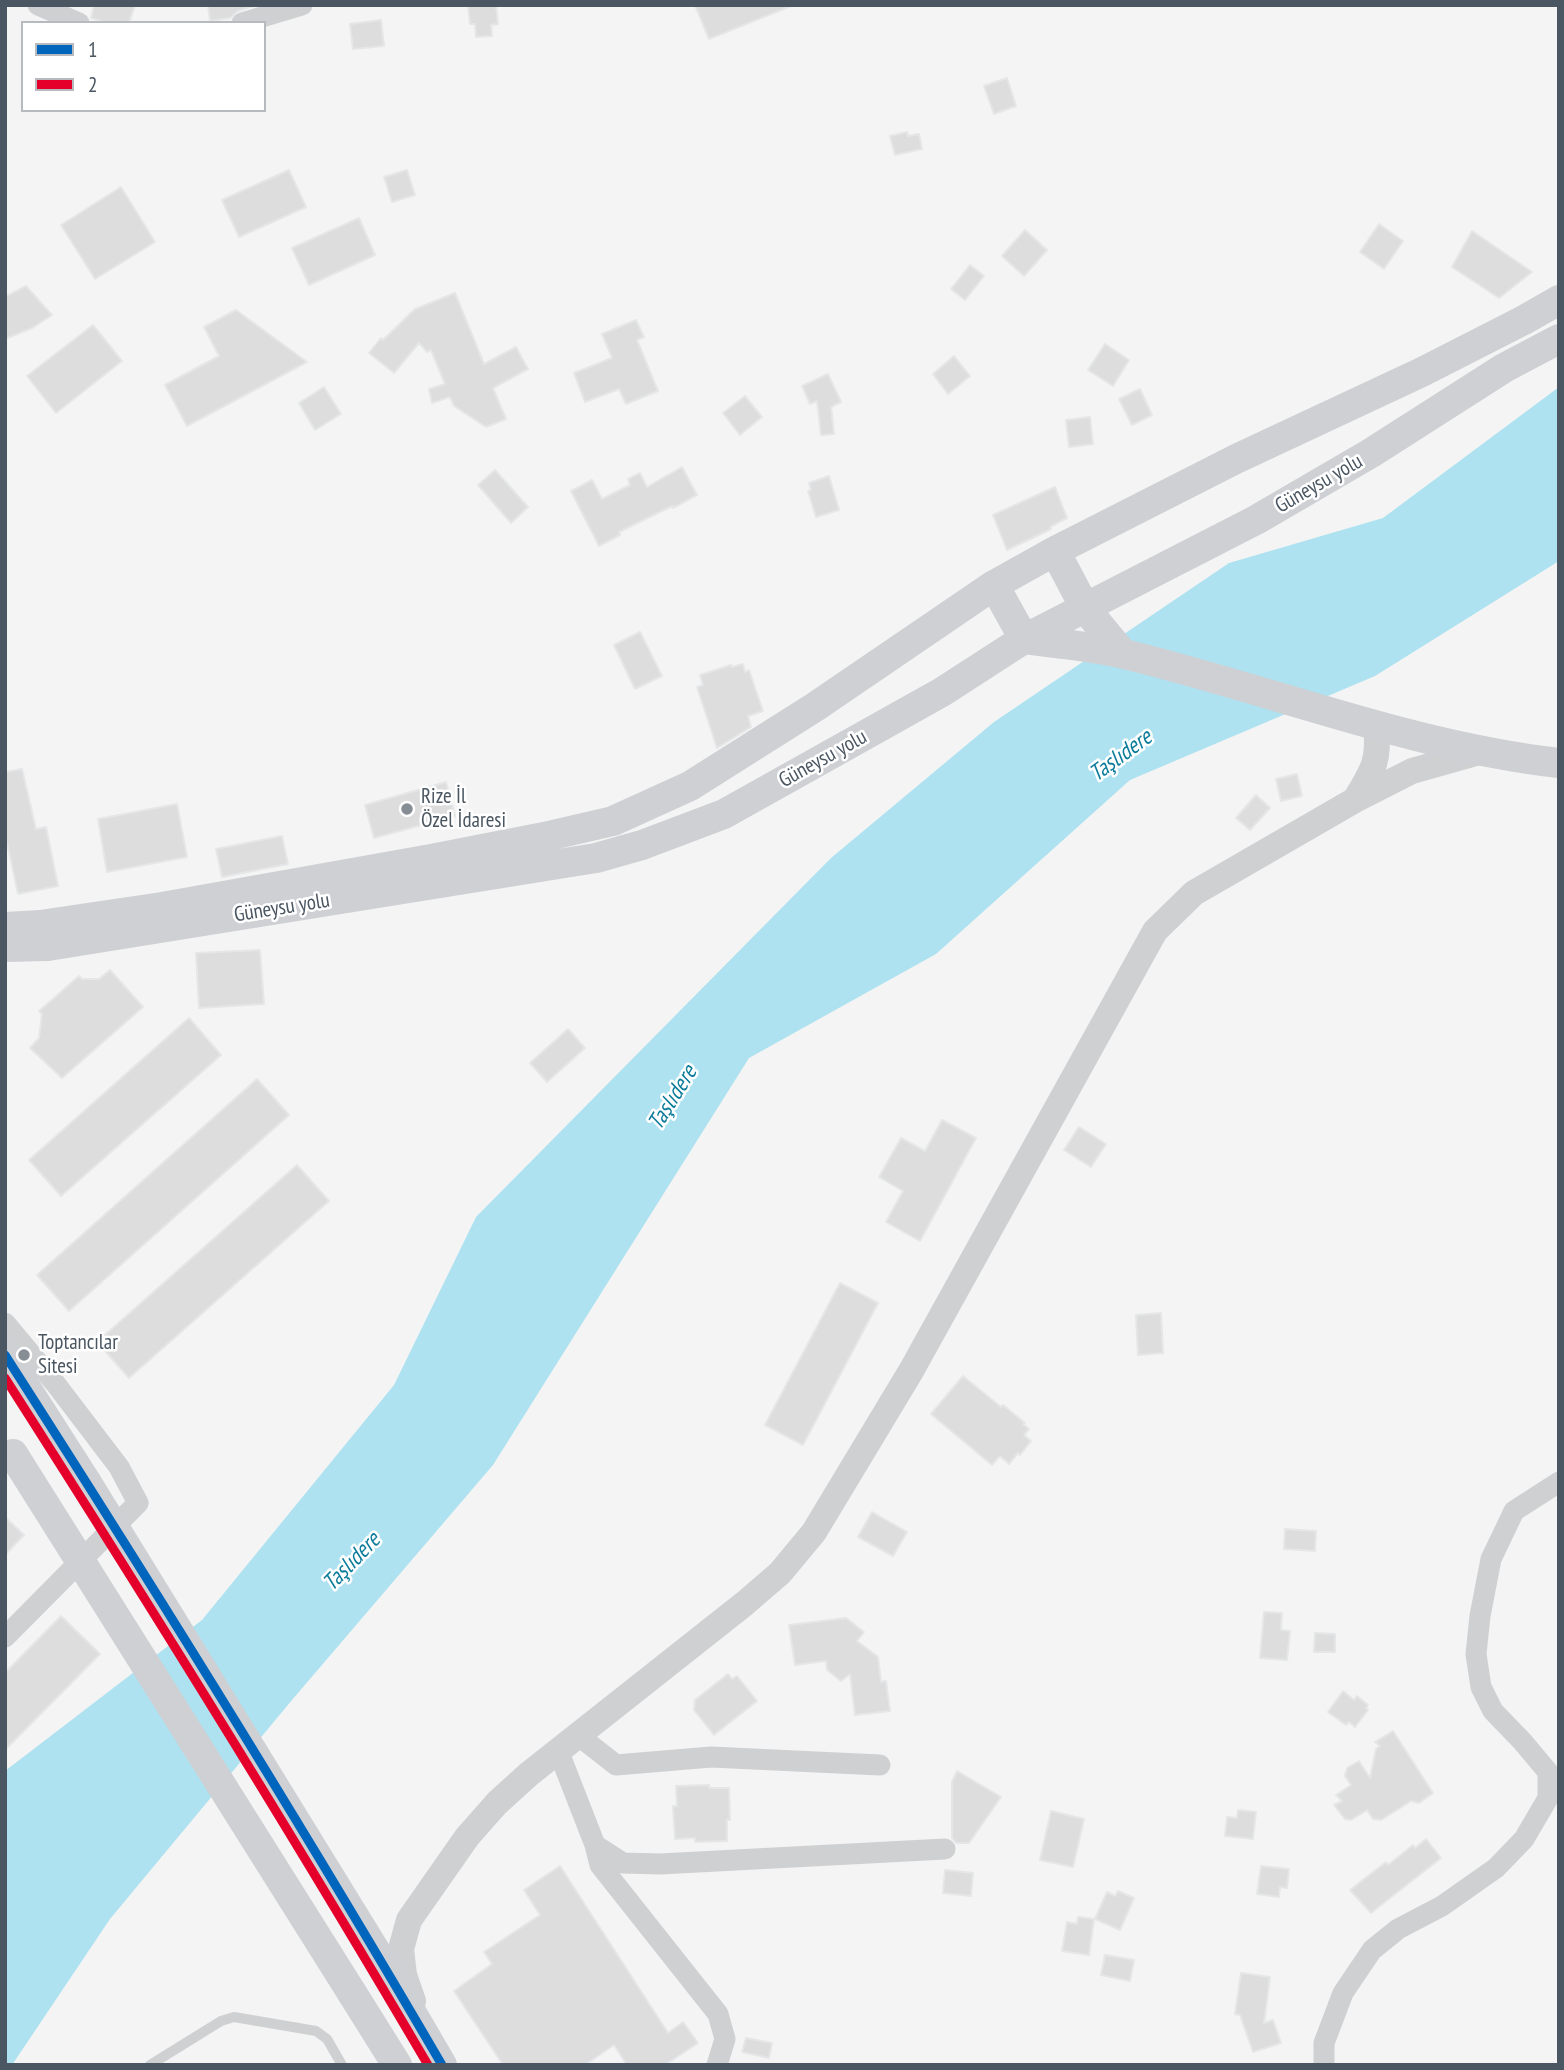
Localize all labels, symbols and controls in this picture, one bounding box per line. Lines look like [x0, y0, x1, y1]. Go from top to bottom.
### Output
legend [21, 21, 266, 112]
text: 1 [88, 36, 97, 63]
text: 2 [88, 71, 97, 98]
street label: Güneysu yolu [1271, 449, 1367, 519]
water label: Taşlıdere [1084, 724, 1158, 788]
street label: Güneysu yolu [775, 725, 871, 793]
place label: Rize İl Özel İdaresi [421, 784, 506, 834]
marker: Rize İl Özel İdaresi [399, 801, 415, 817]
street label: Güneysu yolu [232, 888, 332, 928]
water label: Taşlıdere [643, 1061, 703, 1135]
place label: Toptancılar Sitesi [38, 1330, 118, 1380]
marker: Toptancılar Sitesi [16, 1347, 32, 1363]
water label: Taşlıdere [317, 1527, 387, 1597]

